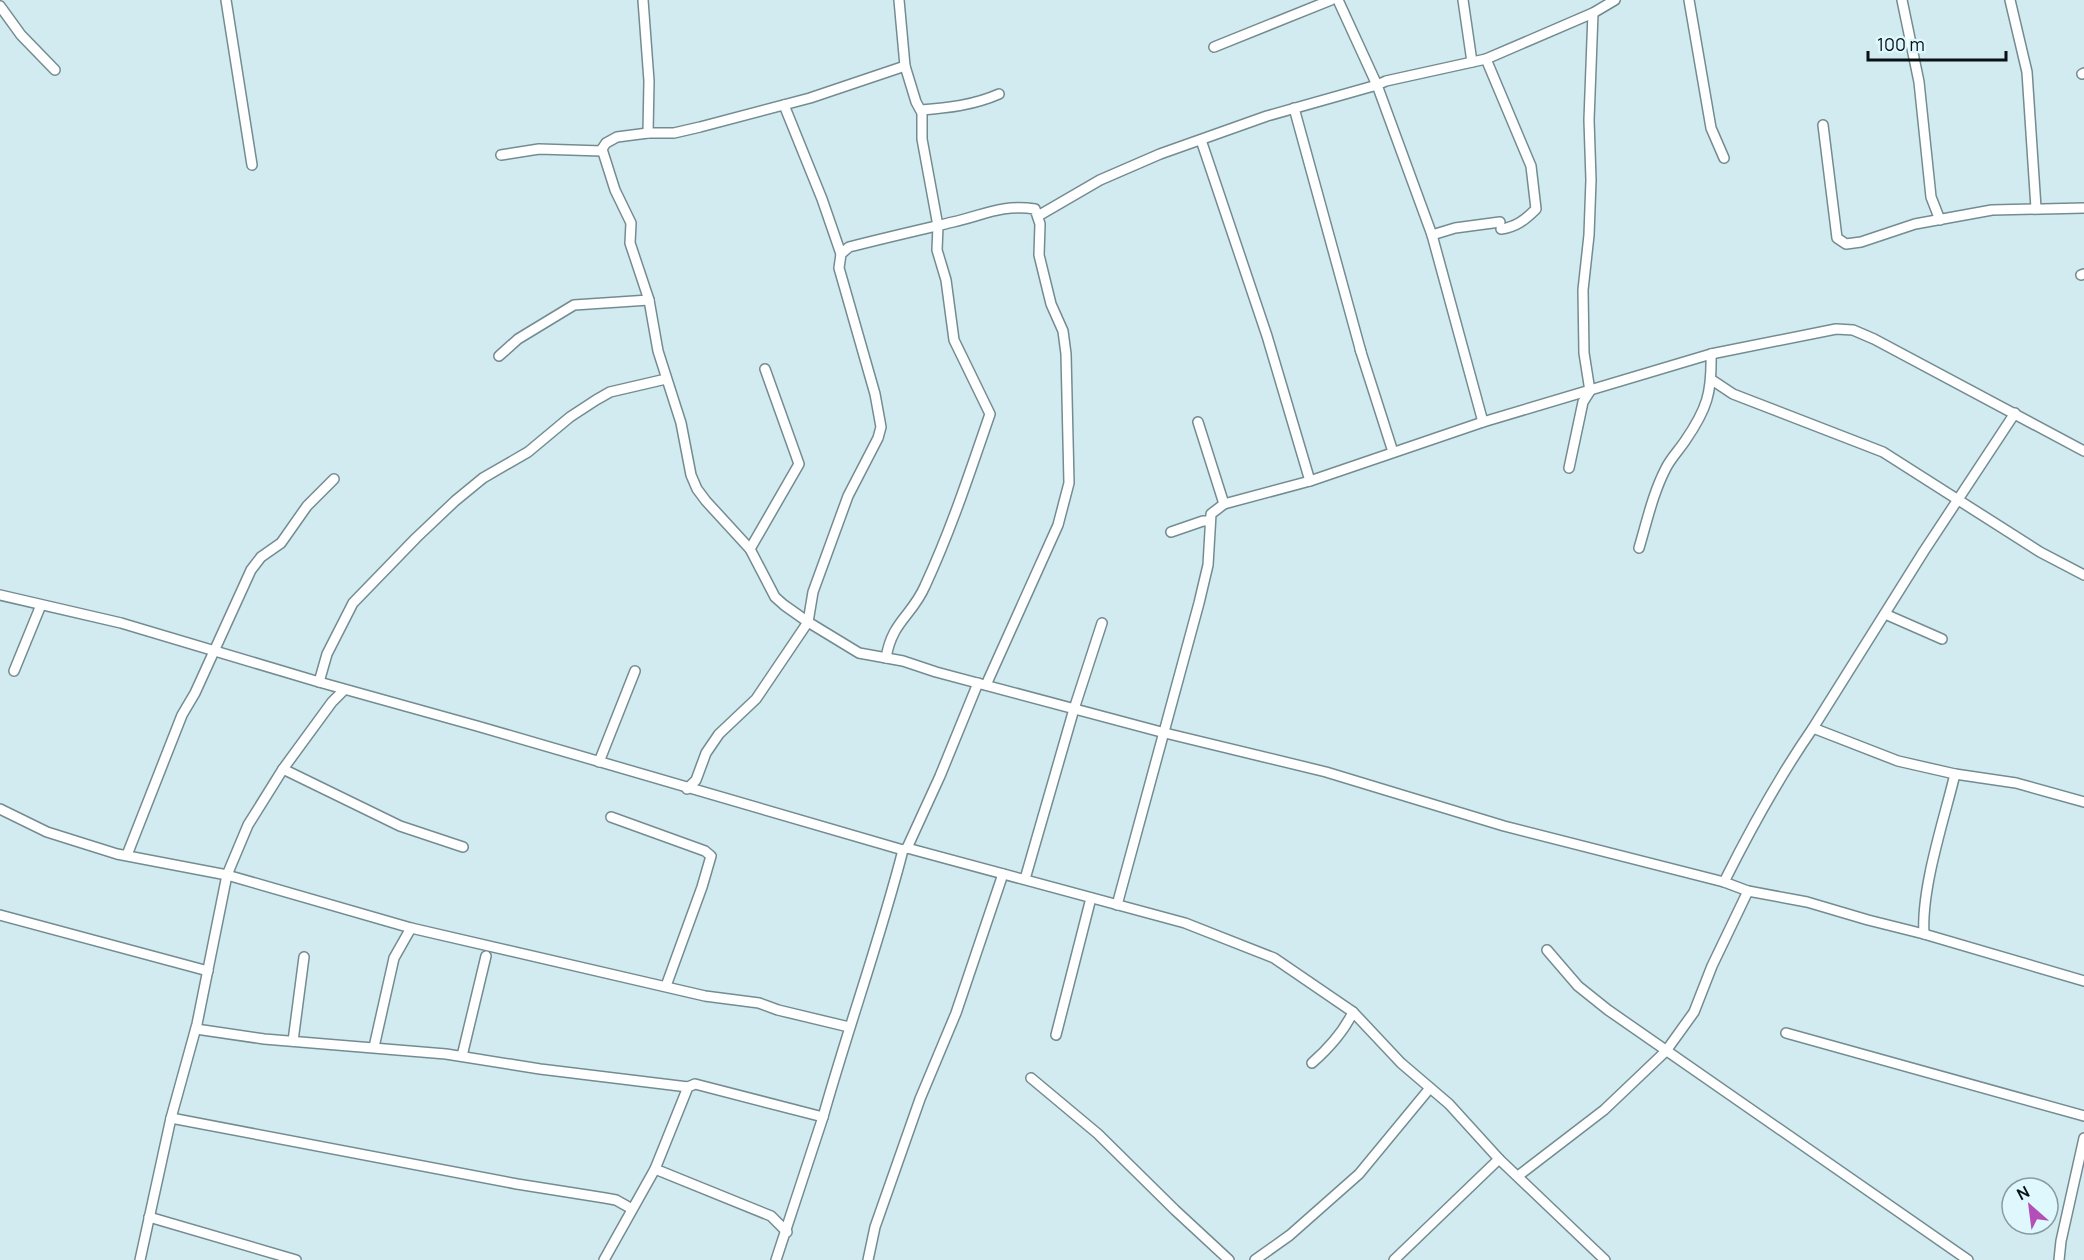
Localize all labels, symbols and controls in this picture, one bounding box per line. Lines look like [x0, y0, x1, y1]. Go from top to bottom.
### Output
scale bar [1868, 24, 2006, 62]
text: 100 m [1877, 32, 1925, 56]
north arrow [2000, 1176, 2060, 1236]
text: N [2013, 1180, 2033, 1205]

